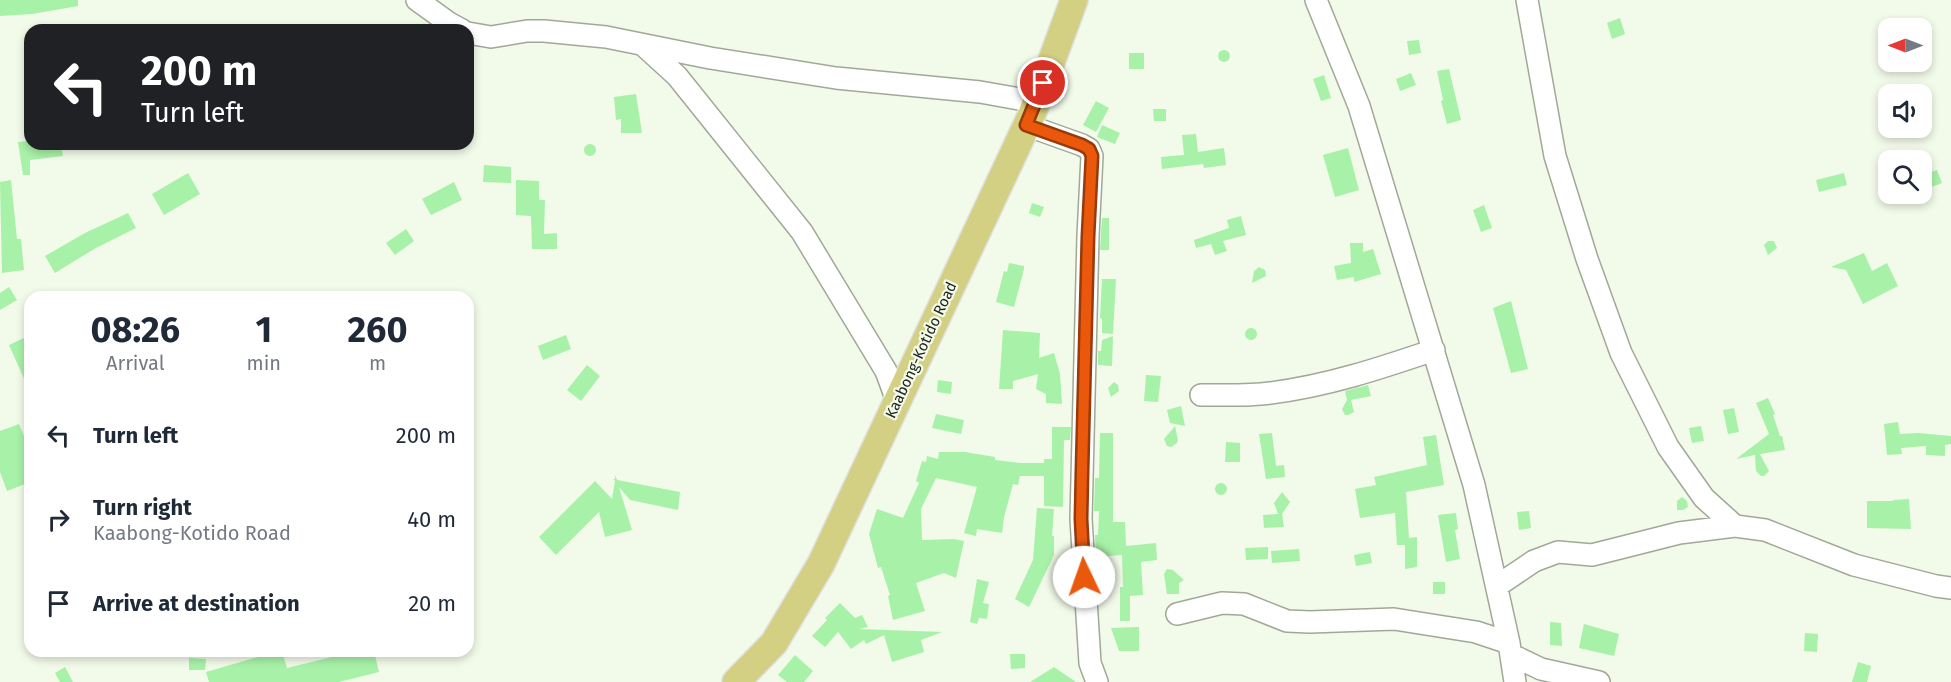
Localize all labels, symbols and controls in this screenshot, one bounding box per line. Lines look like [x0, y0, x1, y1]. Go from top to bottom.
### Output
north arrow [1878, 18, 1932, 72]
map controls [1878, 18, 1932, 204]
text: 200 m [141, 46, 257, 96]
icon: left [42, 48, 120, 126]
pin [1017, 57, 1068, 108]
icon: arrive [1026, 66, 1059, 99]
button: sound [1878, 84, 1932, 138]
text: Turn left [141, 97, 244, 129]
button: search [1878, 150, 1932, 204]
street label: Kaabong-Kotido Road [881, 279, 961, 421]
text: 08:26 [90, 308, 180, 352]
text: 1 [255, 308, 272, 352]
text: 260 [348, 308, 407, 352]
text: Arrival [106, 351, 165, 375]
text: min [247, 351, 281, 375]
text: m [369, 351, 386, 375]
icon: left [42, 419, 75, 452]
text: Turn left [93, 422, 178, 449]
text: 200 m [396, 422, 456, 449]
text: Turn right [93, 494, 192, 521]
icon: right [42, 503, 75, 536]
text: 40 m [407, 506, 456, 533]
text: Kaabong-Kotido Road [93, 521, 291, 545]
position arrow [1052, 545, 1116, 609]
icon: arrive [42, 587, 75, 620]
text: Arrive at destination [93, 590, 300, 617]
text: 20 m [408, 590, 456, 617]

